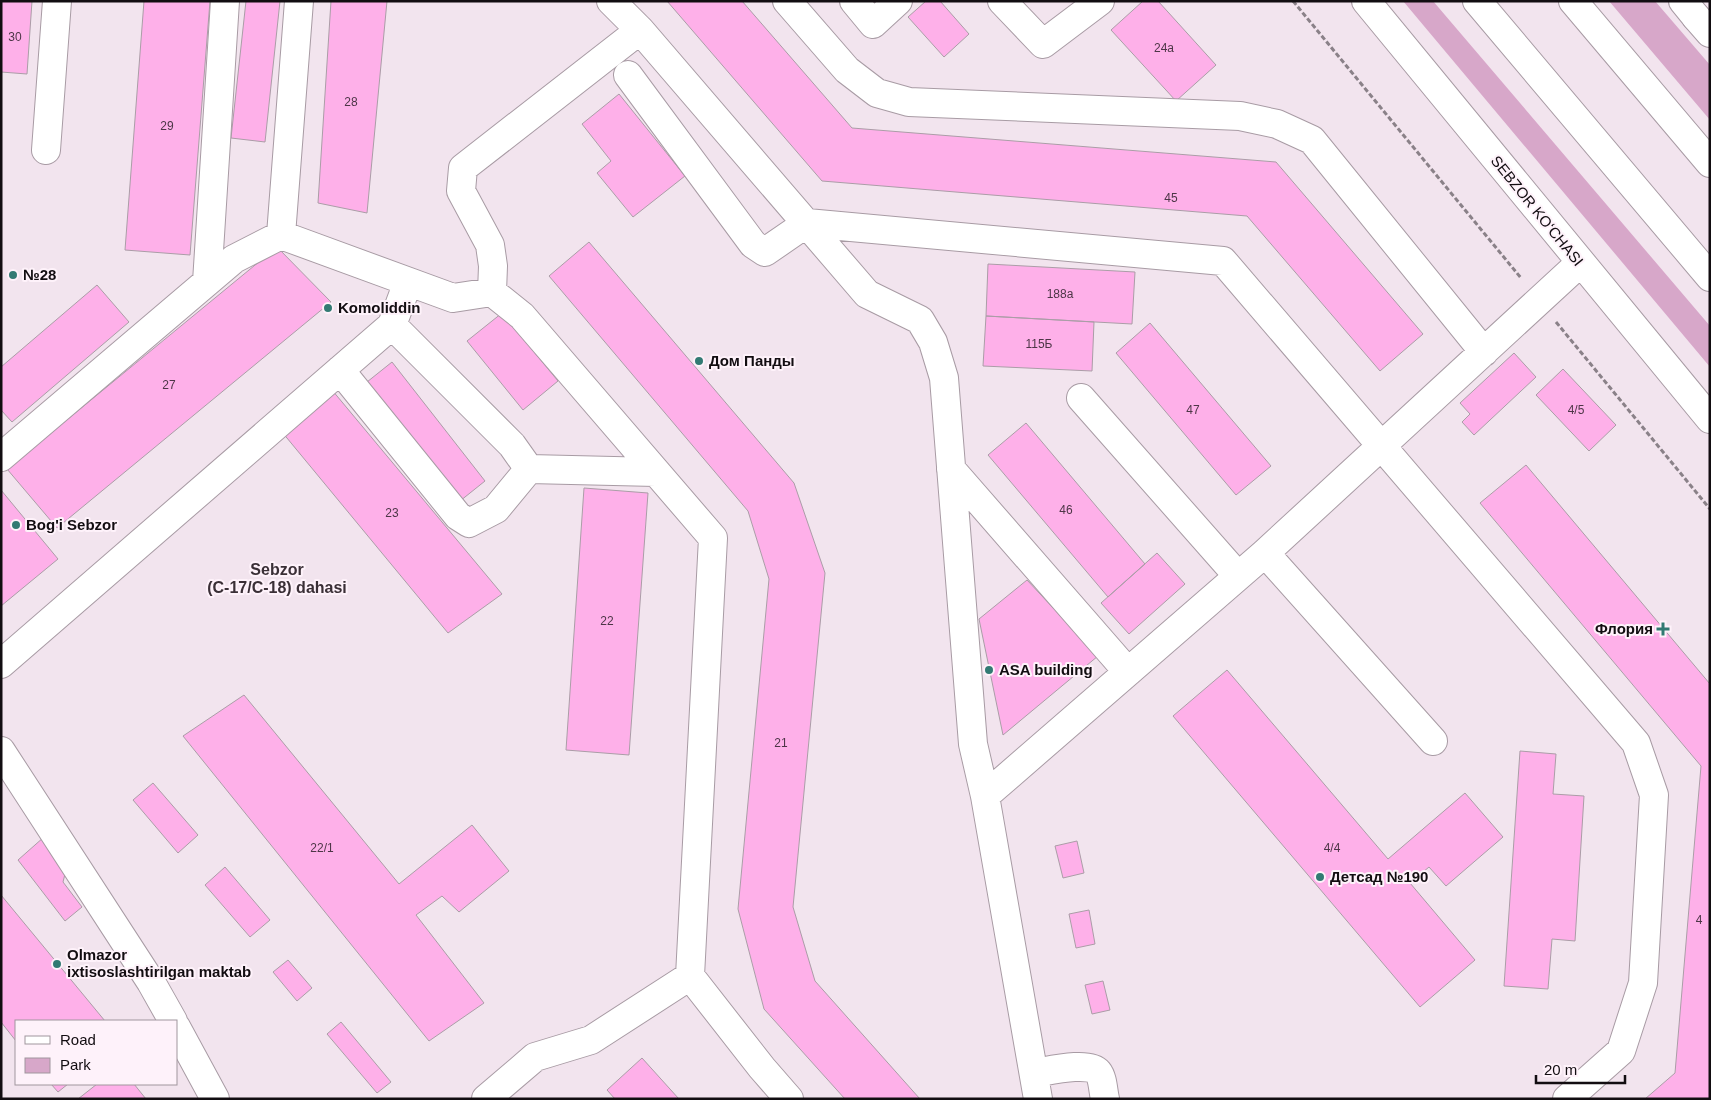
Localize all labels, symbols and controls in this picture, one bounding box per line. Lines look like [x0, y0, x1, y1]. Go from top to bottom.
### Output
house number: 30 [8, 30, 22, 44]
house number: 24a [1154, 41, 1174, 55]
house number: 28 [344, 95, 358, 109]
house number: 29 [160, 119, 174, 133]
street label: SEBZOR KO‘CHASI [1488, 152, 1587, 269]
house number: 45 [1164, 191, 1178, 205]
place label: №28 [23, 266, 56, 283]
marker: №28 [7, 269, 19, 281]
house number: 188a [1047, 287, 1074, 301]
place label: Komoliddin [338, 299, 421, 316]
marker: Komoliddin [322, 302, 334, 314]
house number: 115Б [1025, 337, 1053, 351]
place label: Дом Панды [709, 352, 795, 369]
marker: Дом Панды [693, 355, 705, 367]
house number: 27 [162, 378, 176, 392]
house number: 47 [1186, 403, 1200, 417]
house number: 4/5 [1568, 403, 1585, 417]
house number: 46 [1059, 503, 1073, 517]
house number: 23 [385, 506, 399, 520]
place label: Bog'i Sebzor [26, 516, 117, 533]
marker: Bog'i Sebzor [10, 519, 22, 531]
district label: Sebzor (C-17/C-18) dahasi [207, 561, 347, 596]
house number: 22 [600, 614, 614, 628]
place label: Флория [1595, 620, 1653, 637]
marker: Флория [1657, 623, 1669, 635]
place label: ASA building [999, 661, 1093, 678]
marker: ASA building [983, 664, 995, 676]
house number: 21 [774, 736, 788, 750]
house number: 22/1 [310, 841, 334, 855]
house number: 4/4 [1324, 841, 1341, 855]
place label: Детсад №190 [1330, 868, 1428, 885]
marker: Детсад №190 [1314, 871, 1326, 883]
house number: 4 [1696, 913, 1703, 927]
place label: Olmazor ixtisoslashtirilgan maktab [67, 946, 251, 980]
marker: Olmazor ixtisoslashtirilgan maktab [51, 958, 63, 970]
legend [15, 1020, 178, 1085]
text: Road [60, 1031, 96, 1048]
scale bar [1536, 1052, 1625, 1084]
text: Park [60, 1056, 91, 1073]
text: 20 m [1544, 1061, 1577, 1078]

